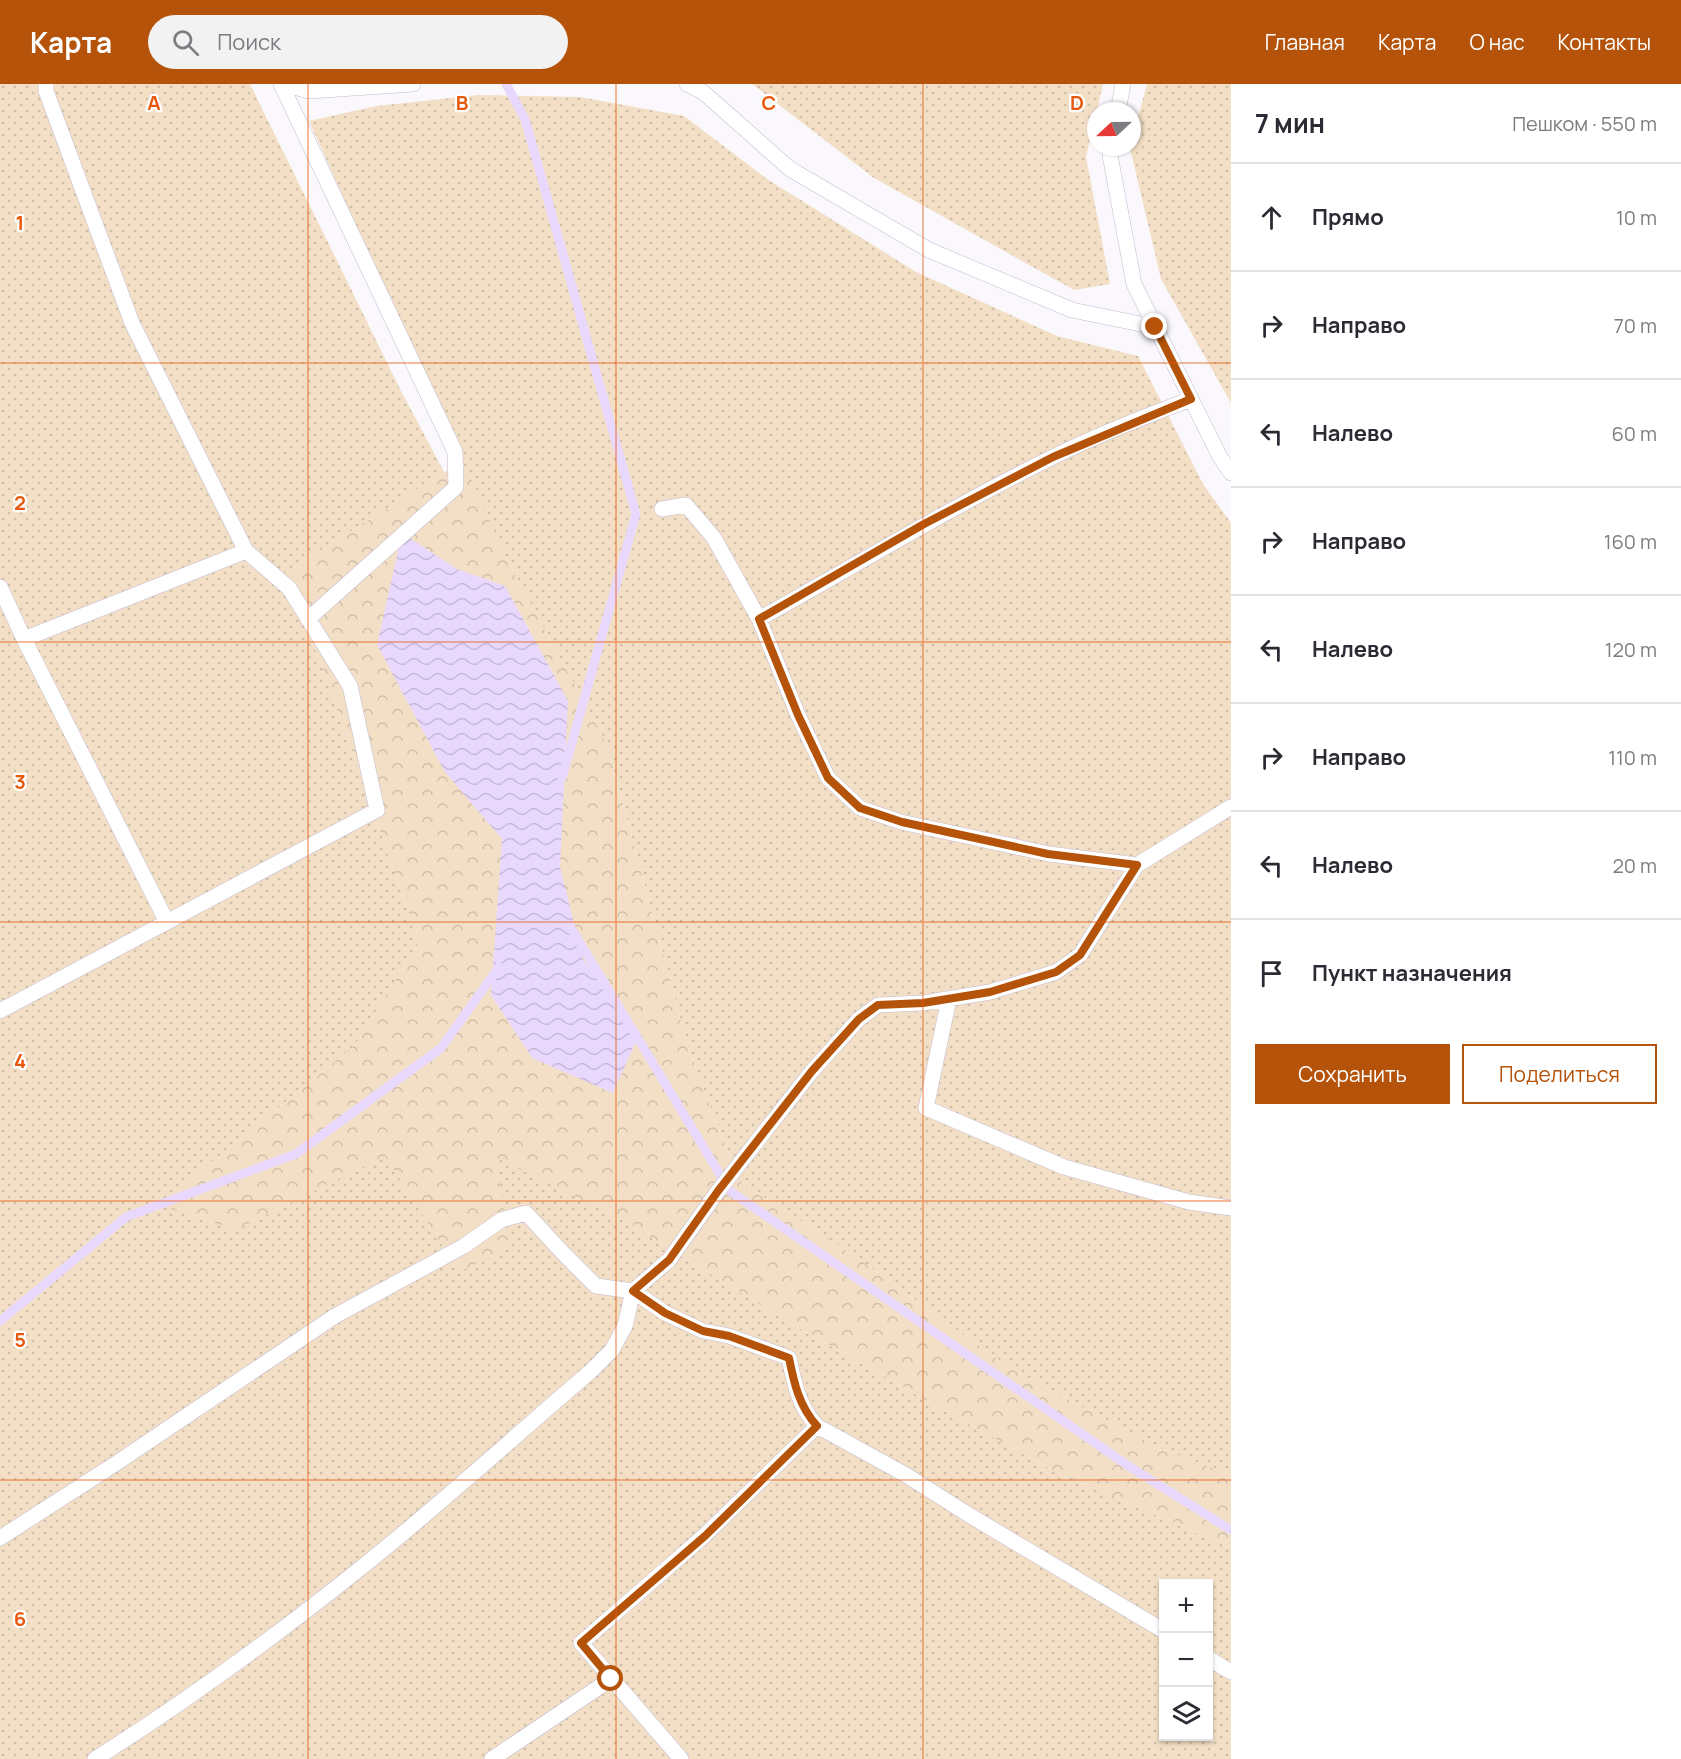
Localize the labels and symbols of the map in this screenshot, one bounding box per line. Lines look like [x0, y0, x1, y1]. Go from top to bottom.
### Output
text: A [147, 89, 161, 116]
text: B [456, 89, 469, 116]
text: C [762, 89, 776, 116]
text: D [1070, 89, 1084, 116]
north arrow [1087, 102, 1141, 156]
text: 1 [16, 209, 24, 236]
route end [1141, 313, 1167, 339]
text: 2 [14, 489, 26, 516]
text: 3 [14, 768, 26, 795]
text: 4 [14, 1047, 26, 1074]
text: 5 [14, 1326, 26, 1353]
text: 6 [14, 1605, 26, 1632]
route start [597, 1665, 623, 1691]

